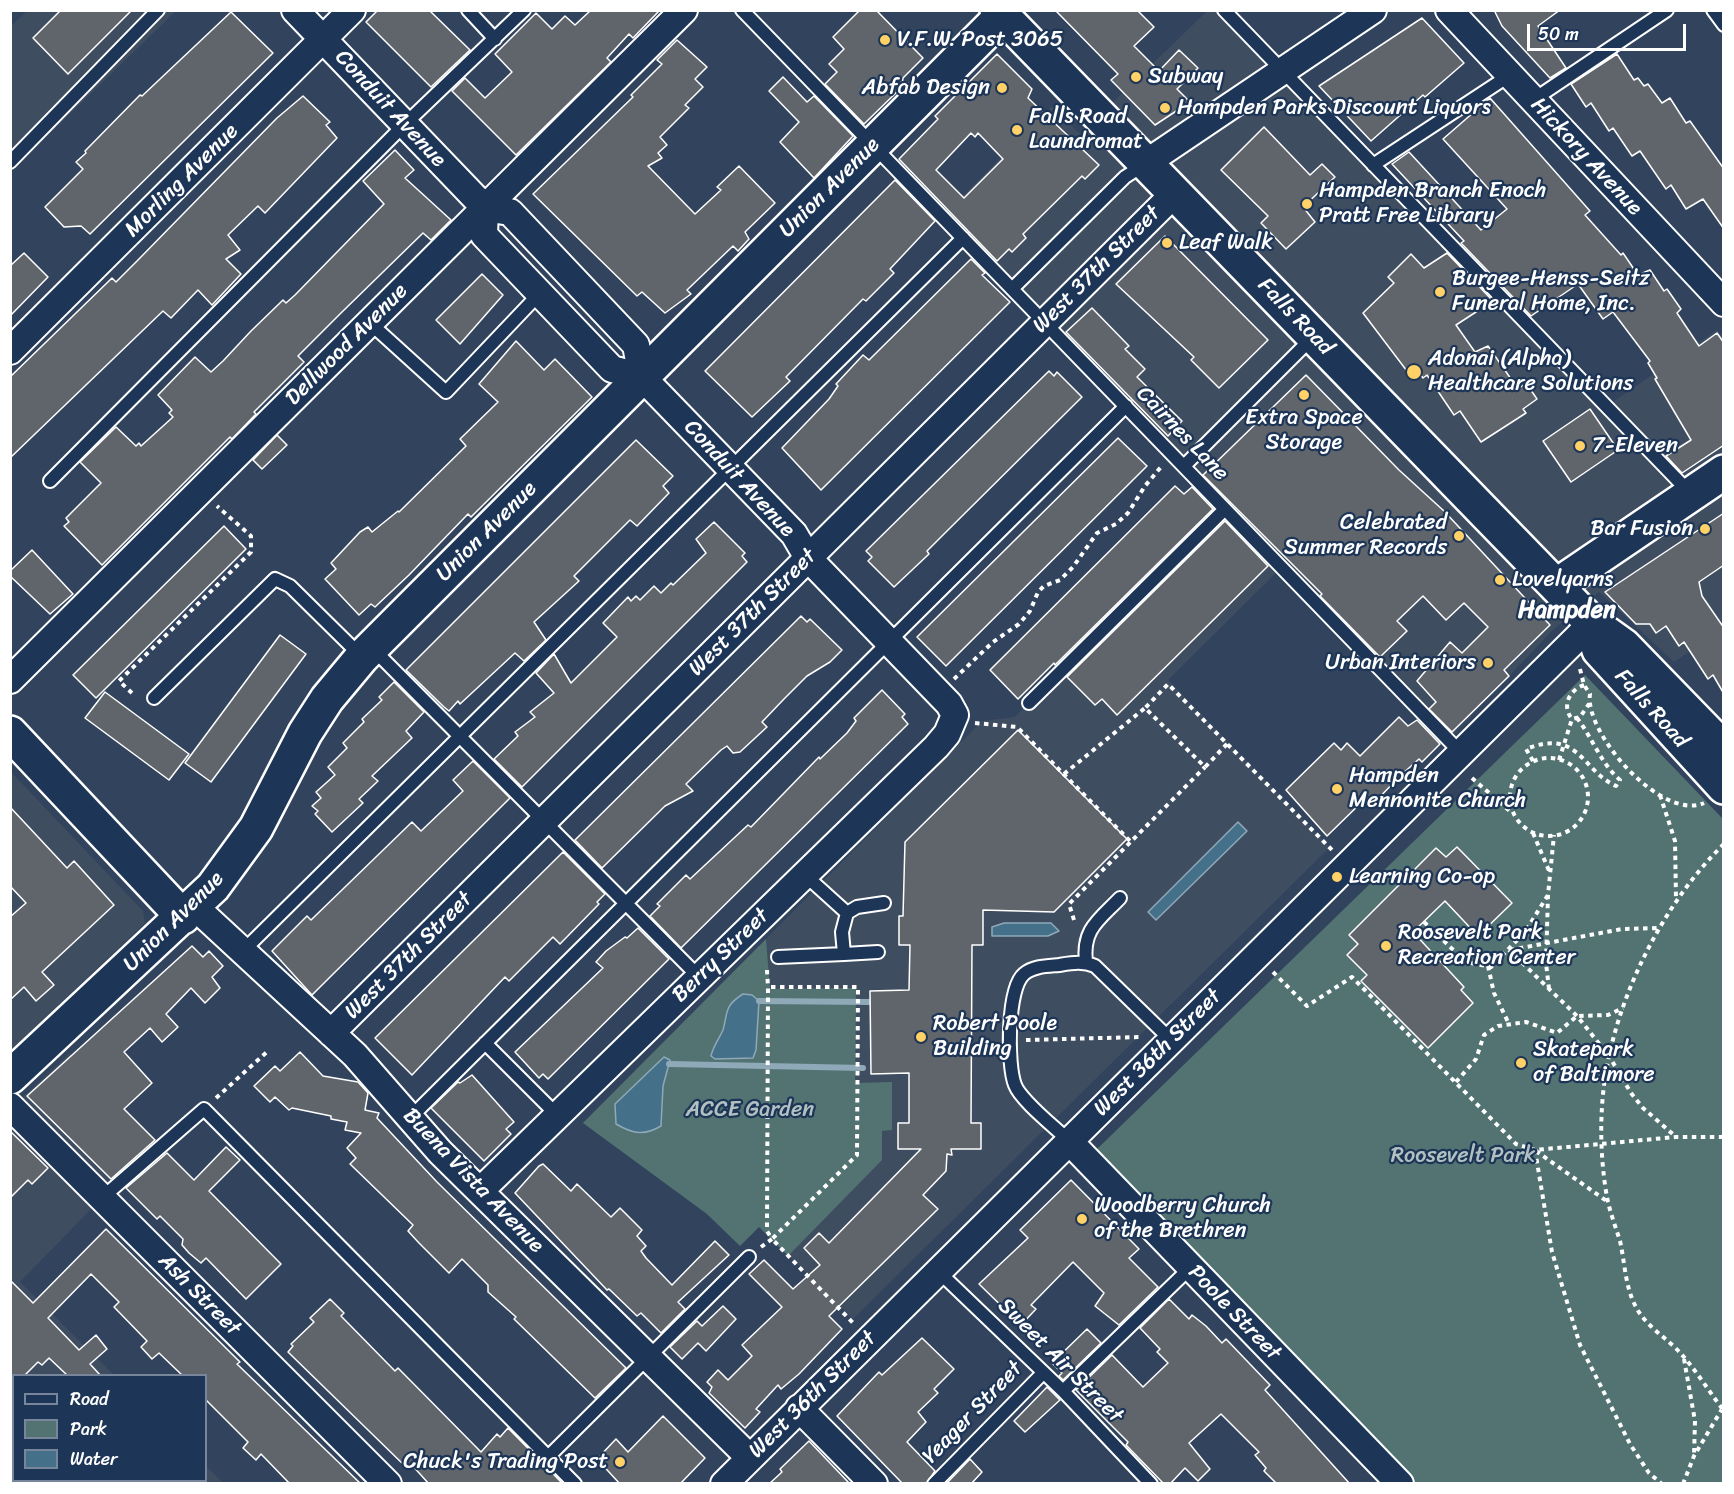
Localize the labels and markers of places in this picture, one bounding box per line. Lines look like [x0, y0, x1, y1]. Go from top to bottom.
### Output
place label: V.F.W. Post 3065 [897, 27, 1063, 53]
marker: V.F.W. Post 3065 [878, 33, 892, 47]
place label: Subway [1148, 64, 1223, 90]
marker: Subway [1129, 70, 1143, 84]
place label: Abfab Design [862, 75, 990, 101]
marker: Abfab Design [995, 81, 1009, 95]
place label: Hampden Parks Discount Liquors [1177, 95, 1491, 121]
marker: Hampden Parks Discount Liquors [1158, 101, 1172, 115]
place label: Falls Road Laundromat [1029, 104, 1143, 156]
marker: Falls Road Laundromat [1010, 123, 1024, 137]
place label: Hampden Branch Enoch Pratt Free Library [1319, 178, 1546, 230]
marker: Hampden Branch Enoch Pratt Free Library [1300, 197, 1314, 211]
place label: Leaf Walk [1179, 230, 1273, 256]
marker: Leaf Walk [1160, 236, 1174, 250]
place label: Burgee-Henss-Seitz Funeral Home, Inc. [1452, 266, 1650, 318]
marker: Burgee-Henss-Seitz Funeral Home, Inc. [1433, 285, 1447, 299]
place label: Adonai (Alpha) Healthcare Solutions [1428, 346, 1633, 398]
marker: Adonai (Alpha) Healthcare Solutions [1405, 363, 1423, 381]
marker: Extra Space Storage [1297, 388, 1311, 402]
place label: Extra Space Storage [1245, 405, 1363, 457]
place label: 7-Eleven [1592, 433, 1678, 459]
marker: 7-Eleven [1573, 439, 1587, 453]
place label: Celebrated Summer Records [1284, 510, 1447, 562]
place label: Bar Fusion [1591, 516, 1693, 542]
marker: Bar Fusion [1698, 522, 1712, 536]
marker: Celebrated Summer Records [1452, 529, 1466, 543]
place label: Lovelyarns [1512, 567, 1613, 593]
marker: Lovelyarns [1493, 573, 1507, 587]
place label: Urban Interiors [1325, 650, 1476, 676]
marker: Urban Interiors [1481, 656, 1495, 670]
place label: Hampden Mennonite Church [1349, 763, 1526, 814]
marker: Hampden Mennonite Church [1330, 782, 1344, 796]
place label: Learning Co-op [1349, 864, 1495, 890]
marker: Learning Co-op [1330, 870, 1344, 884]
place label: Roosevelt Park Recreation Center [1398, 920, 1576, 972]
marker: Roosevelt Park Recreation Center [1379, 939, 1393, 953]
place label: Robert Poole Building [933, 1011, 1057, 1062]
marker: Robert Poole Building [914, 1030, 928, 1044]
place label: Skatepark of Baltimore [1533, 1037, 1655, 1088]
marker: Skatepark of Baltimore [1514, 1056, 1528, 1070]
place label: Woodberry Church of the Brethren [1094, 1193, 1271, 1244]
marker: Woodberry Church of the Brethren [1075, 1212, 1089, 1226]
place label: Chuck's Trading Post [403, 1449, 608, 1475]
marker: Chuck's Trading Post [613, 1455, 627, 1469]

